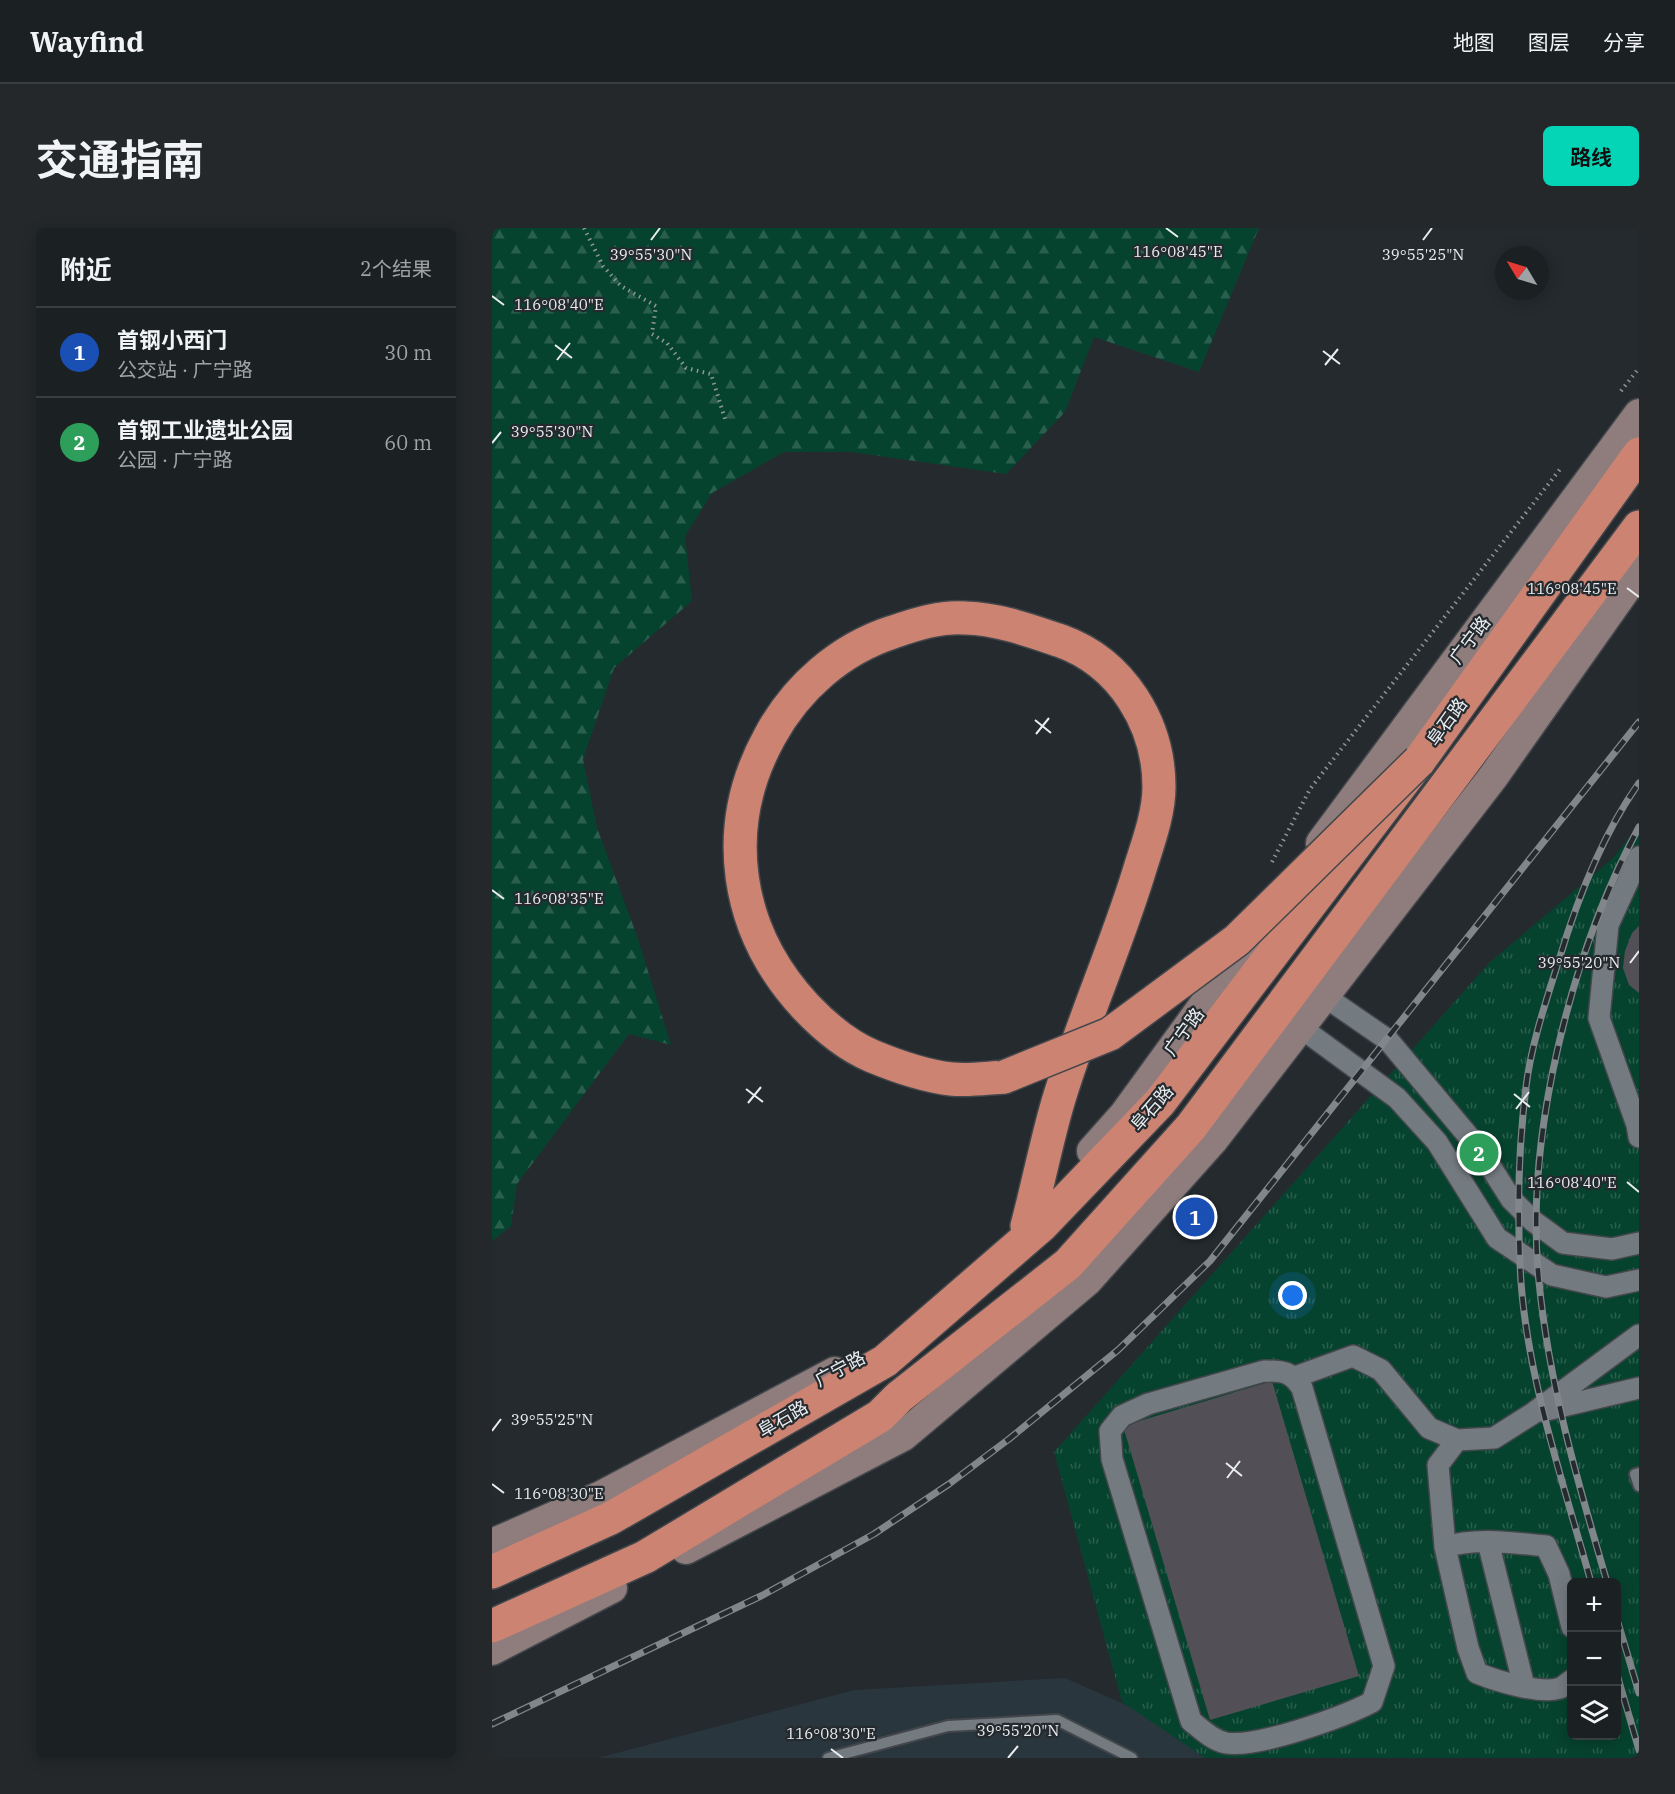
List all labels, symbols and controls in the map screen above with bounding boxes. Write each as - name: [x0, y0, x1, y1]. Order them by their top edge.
- text: Wayfind: [30, 23, 144, 60]
- text: 地图: [1453, 28, 1495, 56]
- text: 图层: [1528, 28, 1570, 56]
- text: 分享: [1603, 28, 1645, 56]
- button: 路线: [1543, 126, 1639, 186]
- text: 交通指南: [36, 132, 204, 187]
- text: 116°08'45"E: [1133, 242, 1223, 261]
- text: 39°55'30"N: [610, 245, 692, 264]
- text: 39°55'25"N: [1382, 245, 1464, 264]
- north arrow: [1495, 246, 1549, 300]
- text: 附近: [60, 252, 112, 286]
- text: 2个结果: [360, 255, 432, 282]
- text: 116°08'40"E: [514, 295, 604, 314]
- text: 首钢小西门: [117, 325, 227, 354]
- text: 1: [74, 339, 86, 366]
- text: 30 m: [384, 339, 432, 366]
- text: 公交站 · 广宁路: [117, 356, 253, 383]
- text: 首钢工业遗址公园: [117, 415, 293, 444]
- text: 39°55'30"N: [511, 422, 593, 441]
- text: 2: [74, 429, 86, 456]
- text: 60 m: [384, 429, 432, 456]
- text: 公园 · 广宁路: [117, 446, 233, 473]
- text: 116°08'45"E: [1527, 579, 1617, 598]
- street label: 广宁路: [1444, 611, 1495, 668]
- street label: 阜石路: [1421, 693, 1472, 750]
- text: 116°08'35"E: [514, 889, 604, 908]
- text: 39°55'20"N: [1538, 953, 1620, 972]
- street label: 广宁路: [1158, 1003, 1209, 1060]
- street label: 阜石路: [1125, 1080, 1178, 1136]
- pin: 2: [1460, 1130, 1498, 1176]
- text: 116°08'40"E: [1527, 1173, 1617, 1192]
- pin: 1: [1176, 1194, 1214, 1240]
- your location: [1278, 1281, 1307, 1310]
- street label: 广宁路: [811, 1346, 869, 1391]
- street label: 阜石路: [754, 1395, 812, 1442]
- text: 39°55'25"N: [511, 1410, 593, 1429]
- text: 116°08'30"E: [514, 1484, 604, 1503]
- map controls: [1567, 1578, 1621, 1740]
- button: +: [1567, 1578, 1621, 1632]
- button: −: [1567, 1632, 1621, 1686]
- button: layers: [1567, 1686, 1621, 1740]
- text: 39°55'20"N: [977, 1721, 1059, 1740]
- text: 116°08'30"E: [786, 1724, 876, 1743]

